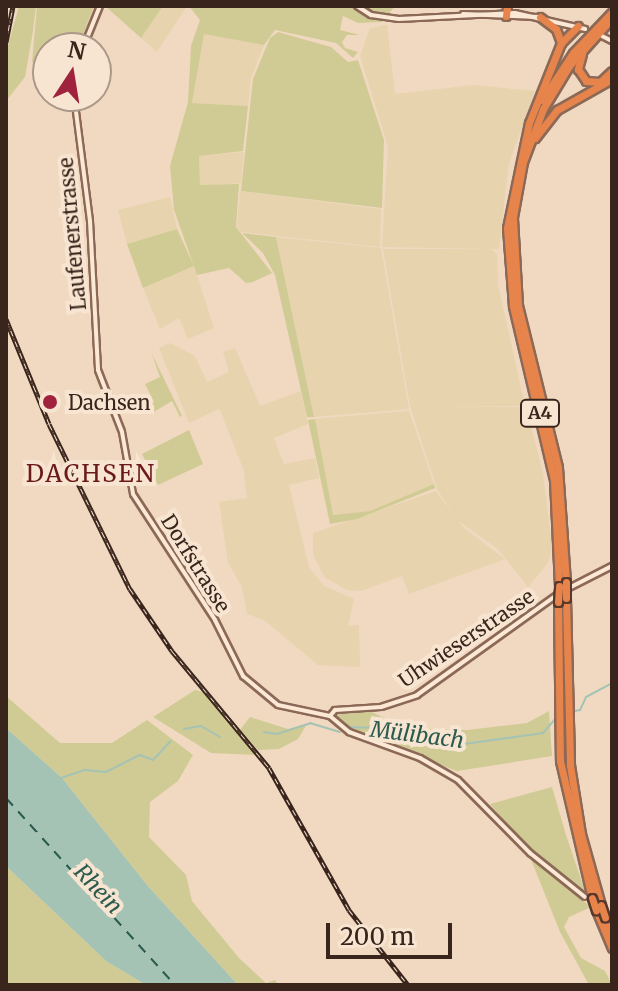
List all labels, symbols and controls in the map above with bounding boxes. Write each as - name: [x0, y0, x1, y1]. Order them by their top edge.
- north arrow: [32, 32, 112, 112]
- text: N: [65, 35, 88, 66]
- street label: Laufenerstrasse: [53, 157, 91, 311]
- place label: Dachsen: [68, 390, 150, 414]
- marker: Dachsen: [39, 391, 61, 413]
- road number: A4: [520, 399, 560, 427]
- district label: DACHSEN: [26, 460, 156, 488]
- street label: Dorfstrasse: [156, 510, 236, 616]
- street label: Uhwieserstrasse: [394, 584, 538, 692]
- water label: Mülibach: [369, 716, 465, 754]
- water label: Rhein: [68, 859, 128, 919]
- scale bar: [330, 907, 456, 957]
- text: 200 m: [340, 921, 414, 952]

